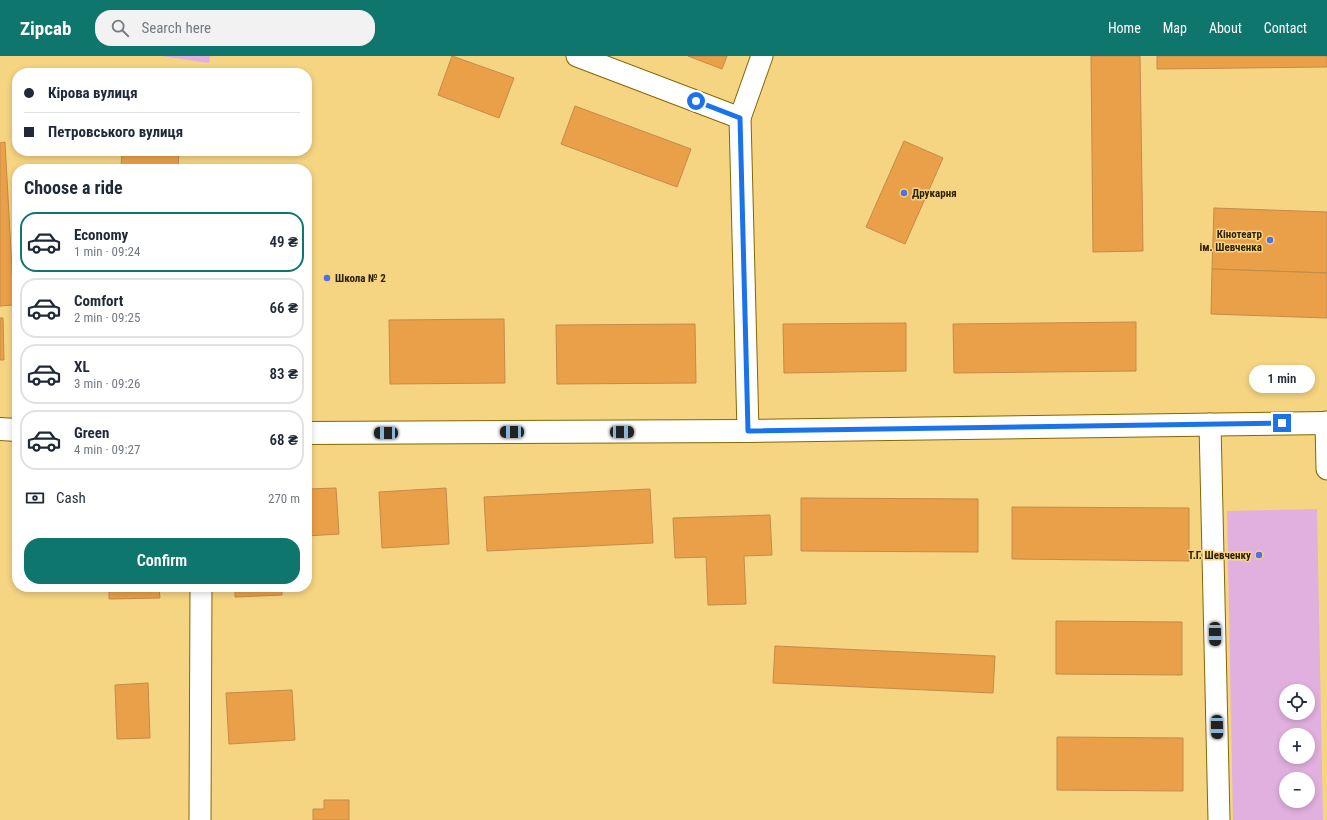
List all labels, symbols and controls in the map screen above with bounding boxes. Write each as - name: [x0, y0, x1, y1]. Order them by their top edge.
- search box: [95, 10, 375, 46]
- text: Zipcab: [20, 17, 71, 40]
- icon: search: [109, 17, 131, 39]
- text: Search here: [141, 19, 211, 37]
- text: Home: [1108, 20, 1141, 36]
- text: Map: [1163, 20, 1187, 36]
- text: About: [1209, 20, 1242, 36]
- text: Contact: [1264, 20, 1307, 36]
- text: Кірова вулиця: [48, 84, 138, 102]
- route start: [687, 92, 705, 110]
- text: Петровського вулиця: [48, 123, 183, 141]
- text: Choose a ride: [24, 177, 123, 198]
- place label: Друкарня: [912, 187, 957, 200]
- marker: Друкарня: [899, 188, 909, 198]
- icon: car: [26, 224, 62, 260]
- text: Economy: [74, 226, 128, 244]
- place label: Кінотеатр ім. Шевченка: [1199, 228, 1263, 254]
- text: 49 ₴: [269, 233, 298, 251]
- marker: Кінотеатр ім. Шевченка: [1265, 235, 1275, 245]
- text: 1 min · 09:24: [74, 244, 140, 259]
- place label: Школа № 2: [335, 272, 386, 285]
- marker: Школа № 2: [322, 273, 332, 283]
- icon: car: [26, 290, 62, 326]
- text: Comfort: [74, 292, 123, 310]
- text: 66 ₴: [269, 299, 298, 317]
- text: 2 min · 09:25: [74, 310, 140, 325]
- icon: car: [26, 356, 62, 392]
- text: XL: [74, 358, 90, 376]
- text: 83 ₴: [269, 365, 298, 383]
- callout: 1 min: [1249, 365, 1315, 393]
- text: 1 min: [1268, 371, 1296, 386]
- text: 3 min · 09:26: [74, 376, 140, 391]
- route end: [1273, 414, 1291, 432]
- icon: car: [26, 422, 62, 458]
- text: Green: [74, 424, 109, 442]
- car: [500, 426, 524, 438]
- car: [610, 426, 634, 438]
- car: [374, 427, 398, 439]
- text: 68 ₴: [269, 431, 298, 449]
- text: 4 min · 09:27: [74, 442, 140, 457]
- icon: cash: [24, 487, 46, 509]
- text: Cash: [56, 489, 86, 507]
- text: 270 m: [268, 491, 300, 506]
- button: Confirm: [24, 538, 300, 584]
- place label: Т.Г. Шевченку: [1188, 549, 1251, 562]
- marker: Т.Г. Шевченку: [1254, 550, 1264, 560]
- car: [1209, 622, 1221, 646]
- map controls: [1279, 684, 1315, 808]
- button: locate: [1279, 684, 1315, 720]
- car: [1211, 715, 1223, 739]
- button: +: [1279, 728, 1315, 764]
- button: −: [1279, 772, 1315, 808]

